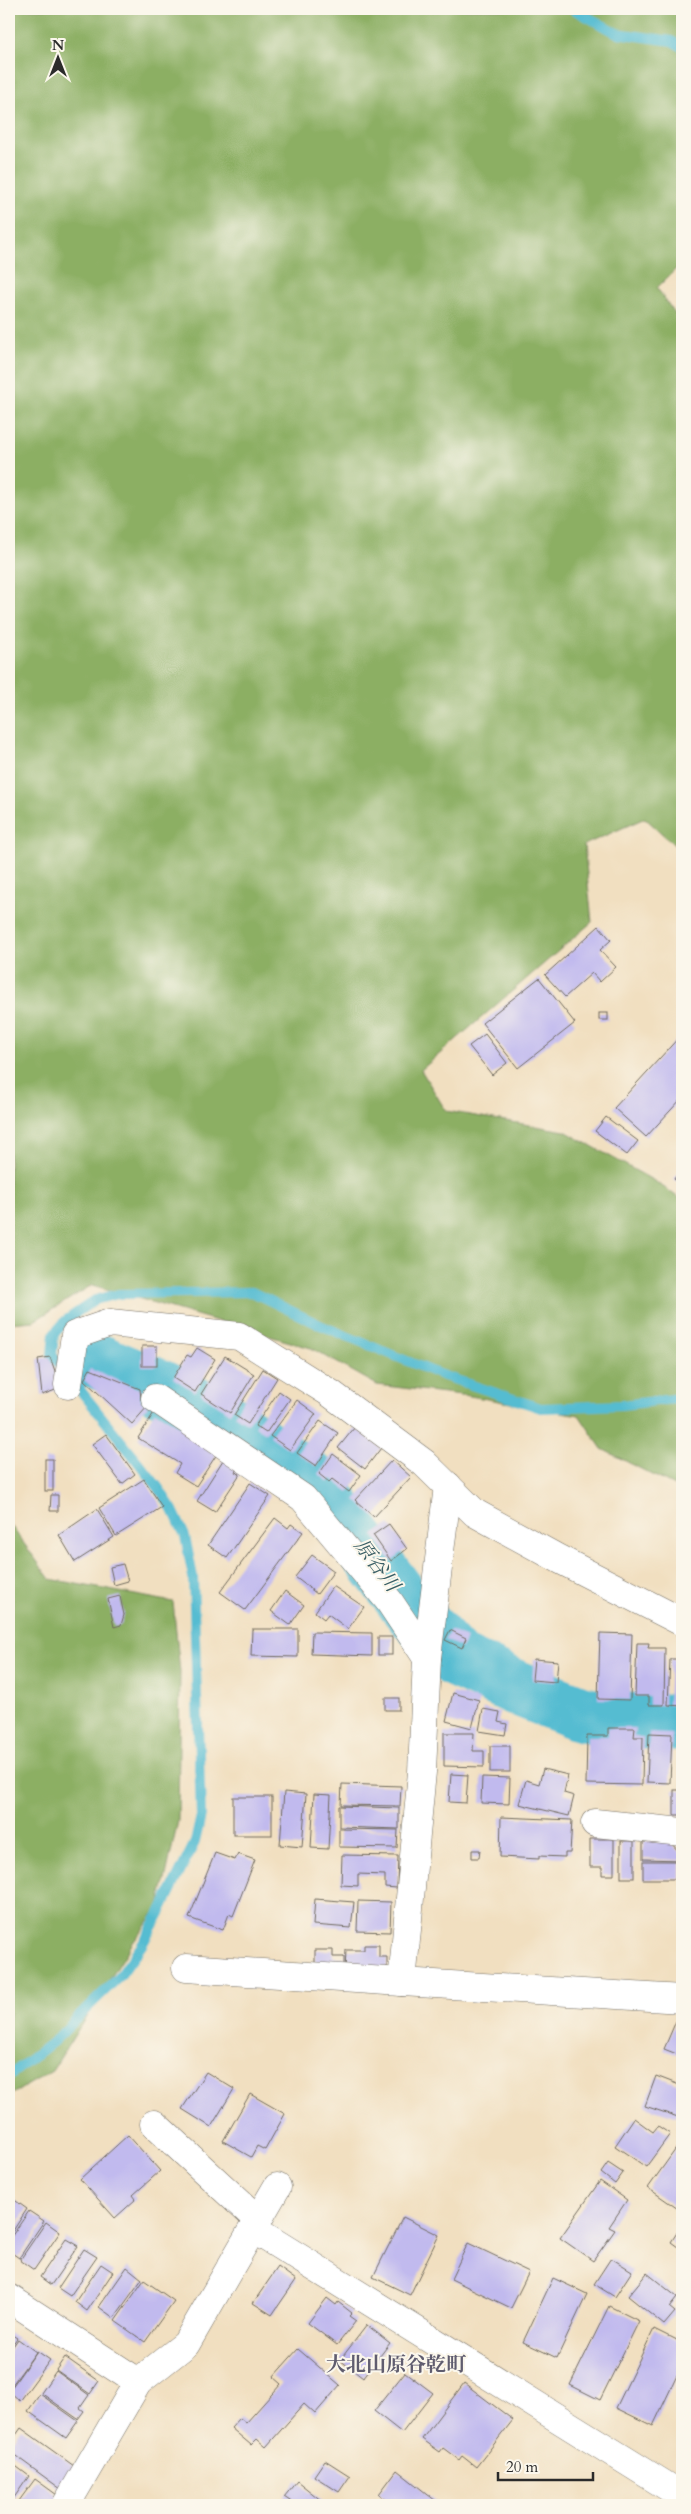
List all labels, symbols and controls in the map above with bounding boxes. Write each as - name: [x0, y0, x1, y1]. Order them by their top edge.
- north arrow: [32, 32, 82, 82]
- text: N: [52, 36, 64, 55]
- water label: 原谷川: [348, 1533, 407, 1599]
- district label: 大北山原谷乾町: [326, 2351, 467, 2378]
- scale bar: [498, 2449, 594, 2481]
- text: 20 m: [506, 2457, 538, 2477]

